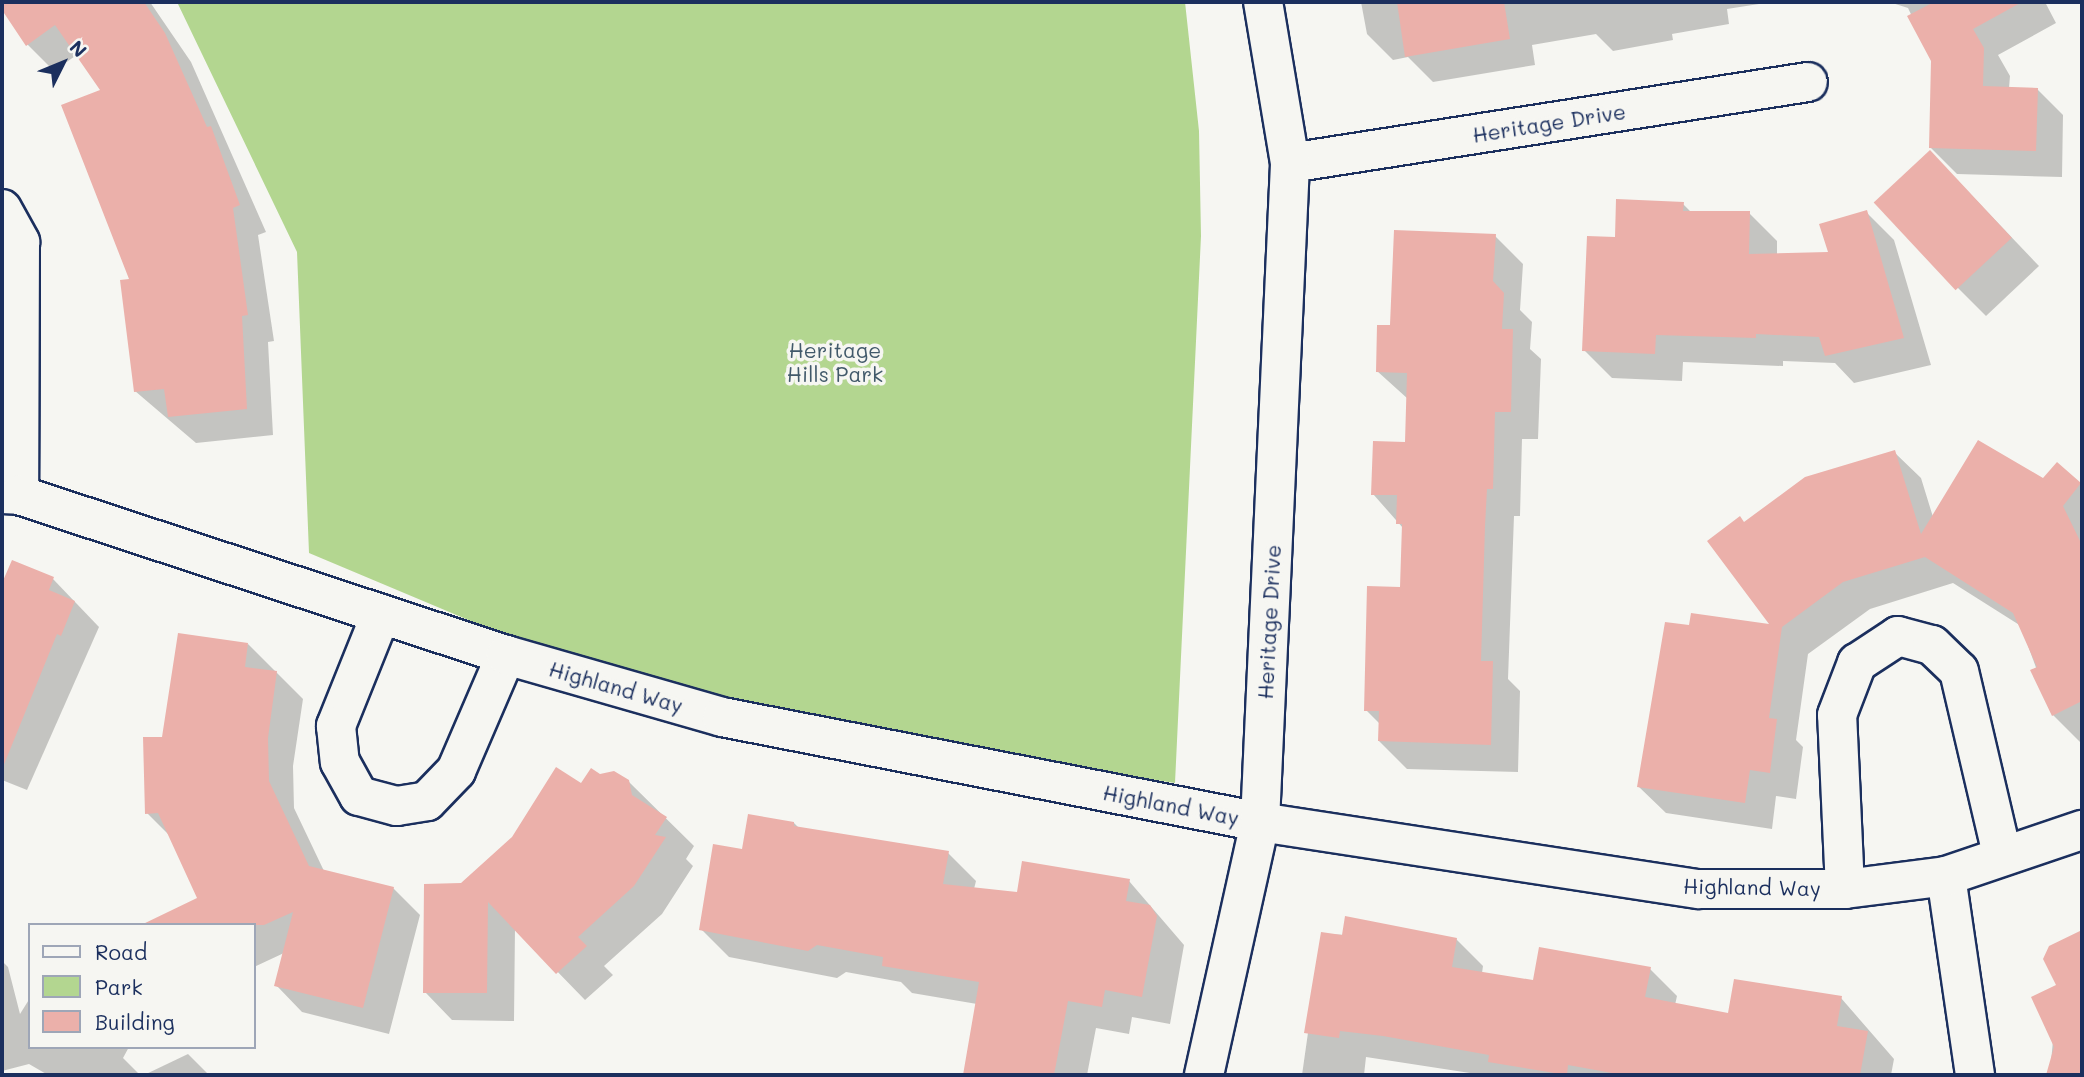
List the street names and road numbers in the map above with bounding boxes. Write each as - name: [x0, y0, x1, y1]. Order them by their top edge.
- street label: Heritage Drive: [1471, 98, 1627, 148]
- street label: Heritage Drive: [1252, 544, 1286, 700]
- street label: Highland Way: [546, 656, 686, 718]
- street label: Highland Way: [1101, 779, 1241, 831]
- street label: Highland Way: [1683, 873, 1821, 901]

